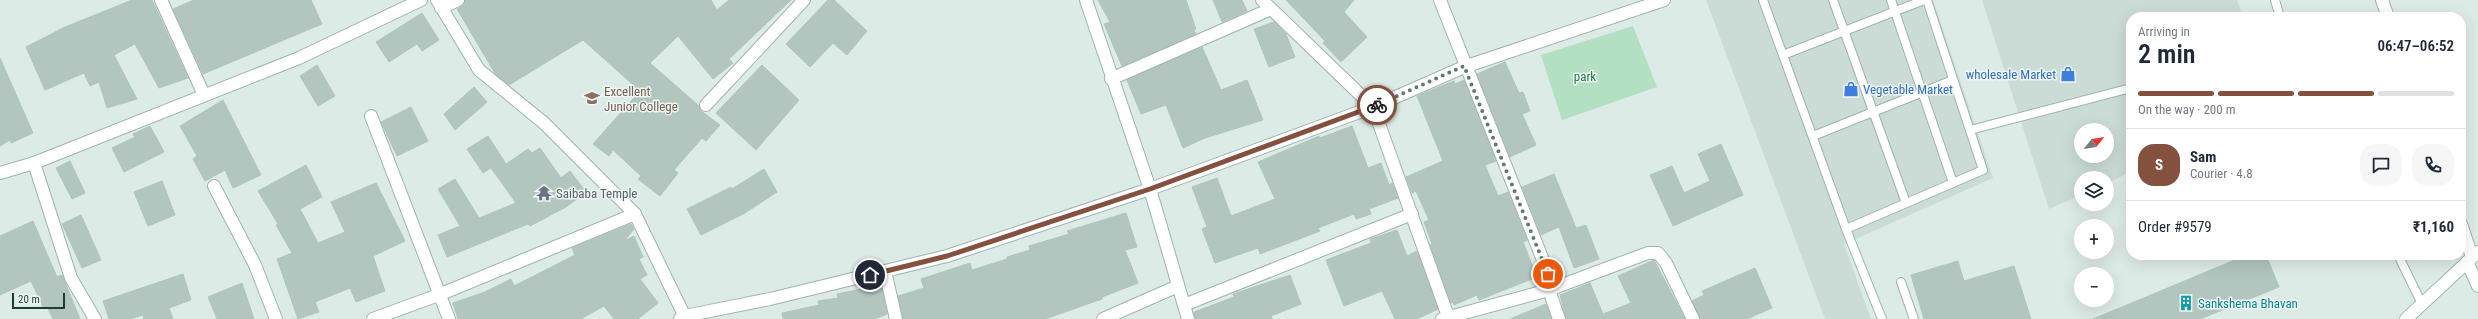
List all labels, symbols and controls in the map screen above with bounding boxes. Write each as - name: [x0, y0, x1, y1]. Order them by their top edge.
- text: Arriving in: [2138, 24, 2190, 39]
- text: 06:47–06:52: [2377, 37, 2454, 55]
- text: 2 min: [2138, 39, 2196, 69]
- shop icon: wholesale Market: [2059, 65, 2077, 83]
- place label: wholesale Market: [1966, 67, 2056, 82]
- park label: park: [1574, 69, 1596, 84]
- shop icon: Vegetable Market: [1842, 80, 1860, 98]
- place label: Vegetable Market: [1863, 82, 1953, 97]
- place label: Excellent Junior College: [604, 84, 678, 114]
- courier: [1357, 85, 1397, 125]
- school or university icon: Excellent Junior College: [583, 89, 601, 107]
- icon: bike: [1366, 94, 1388, 116]
- text: On the way · 200 m: [2138, 102, 2235, 117]
- north arrow: [2074, 123, 2114, 163]
- map controls: [2074, 123, 2114, 307]
- button: chat: [2360, 144, 2402, 186]
- button: phone: [2412, 144, 2454, 186]
- text: Sam: [2190, 148, 2216, 166]
- text: S: [2155, 156, 2163, 174]
- text: Courier · 4.8: [2190, 166, 2253, 181]
- button: layers: [2074, 171, 2114, 211]
- temple icon: Saibaba Temple: [535, 184, 553, 202]
- place label: Saibaba Temple: [556, 186, 637, 201]
- text: Order #9579: [2138, 218, 2212, 236]
- text: ₹1,160: [2413, 218, 2454, 236]
- button: +: [2074, 219, 2114, 259]
- pin: [1531, 257, 1565, 291]
- pin: [853, 258, 887, 292]
- icon: bag: [1537, 263, 1559, 285]
- icon: home: [859, 264, 881, 286]
- button: −: [2074, 267, 2114, 307]
- scale bar: [12, 291, 65, 310]
- text: 20 m: [18, 293, 40, 306]
- building icon: Sankshema Bhavan: [2177, 294, 2195, 312]
- place label: Sankshema Bhavan: [2198, 296, 2298, 311]

